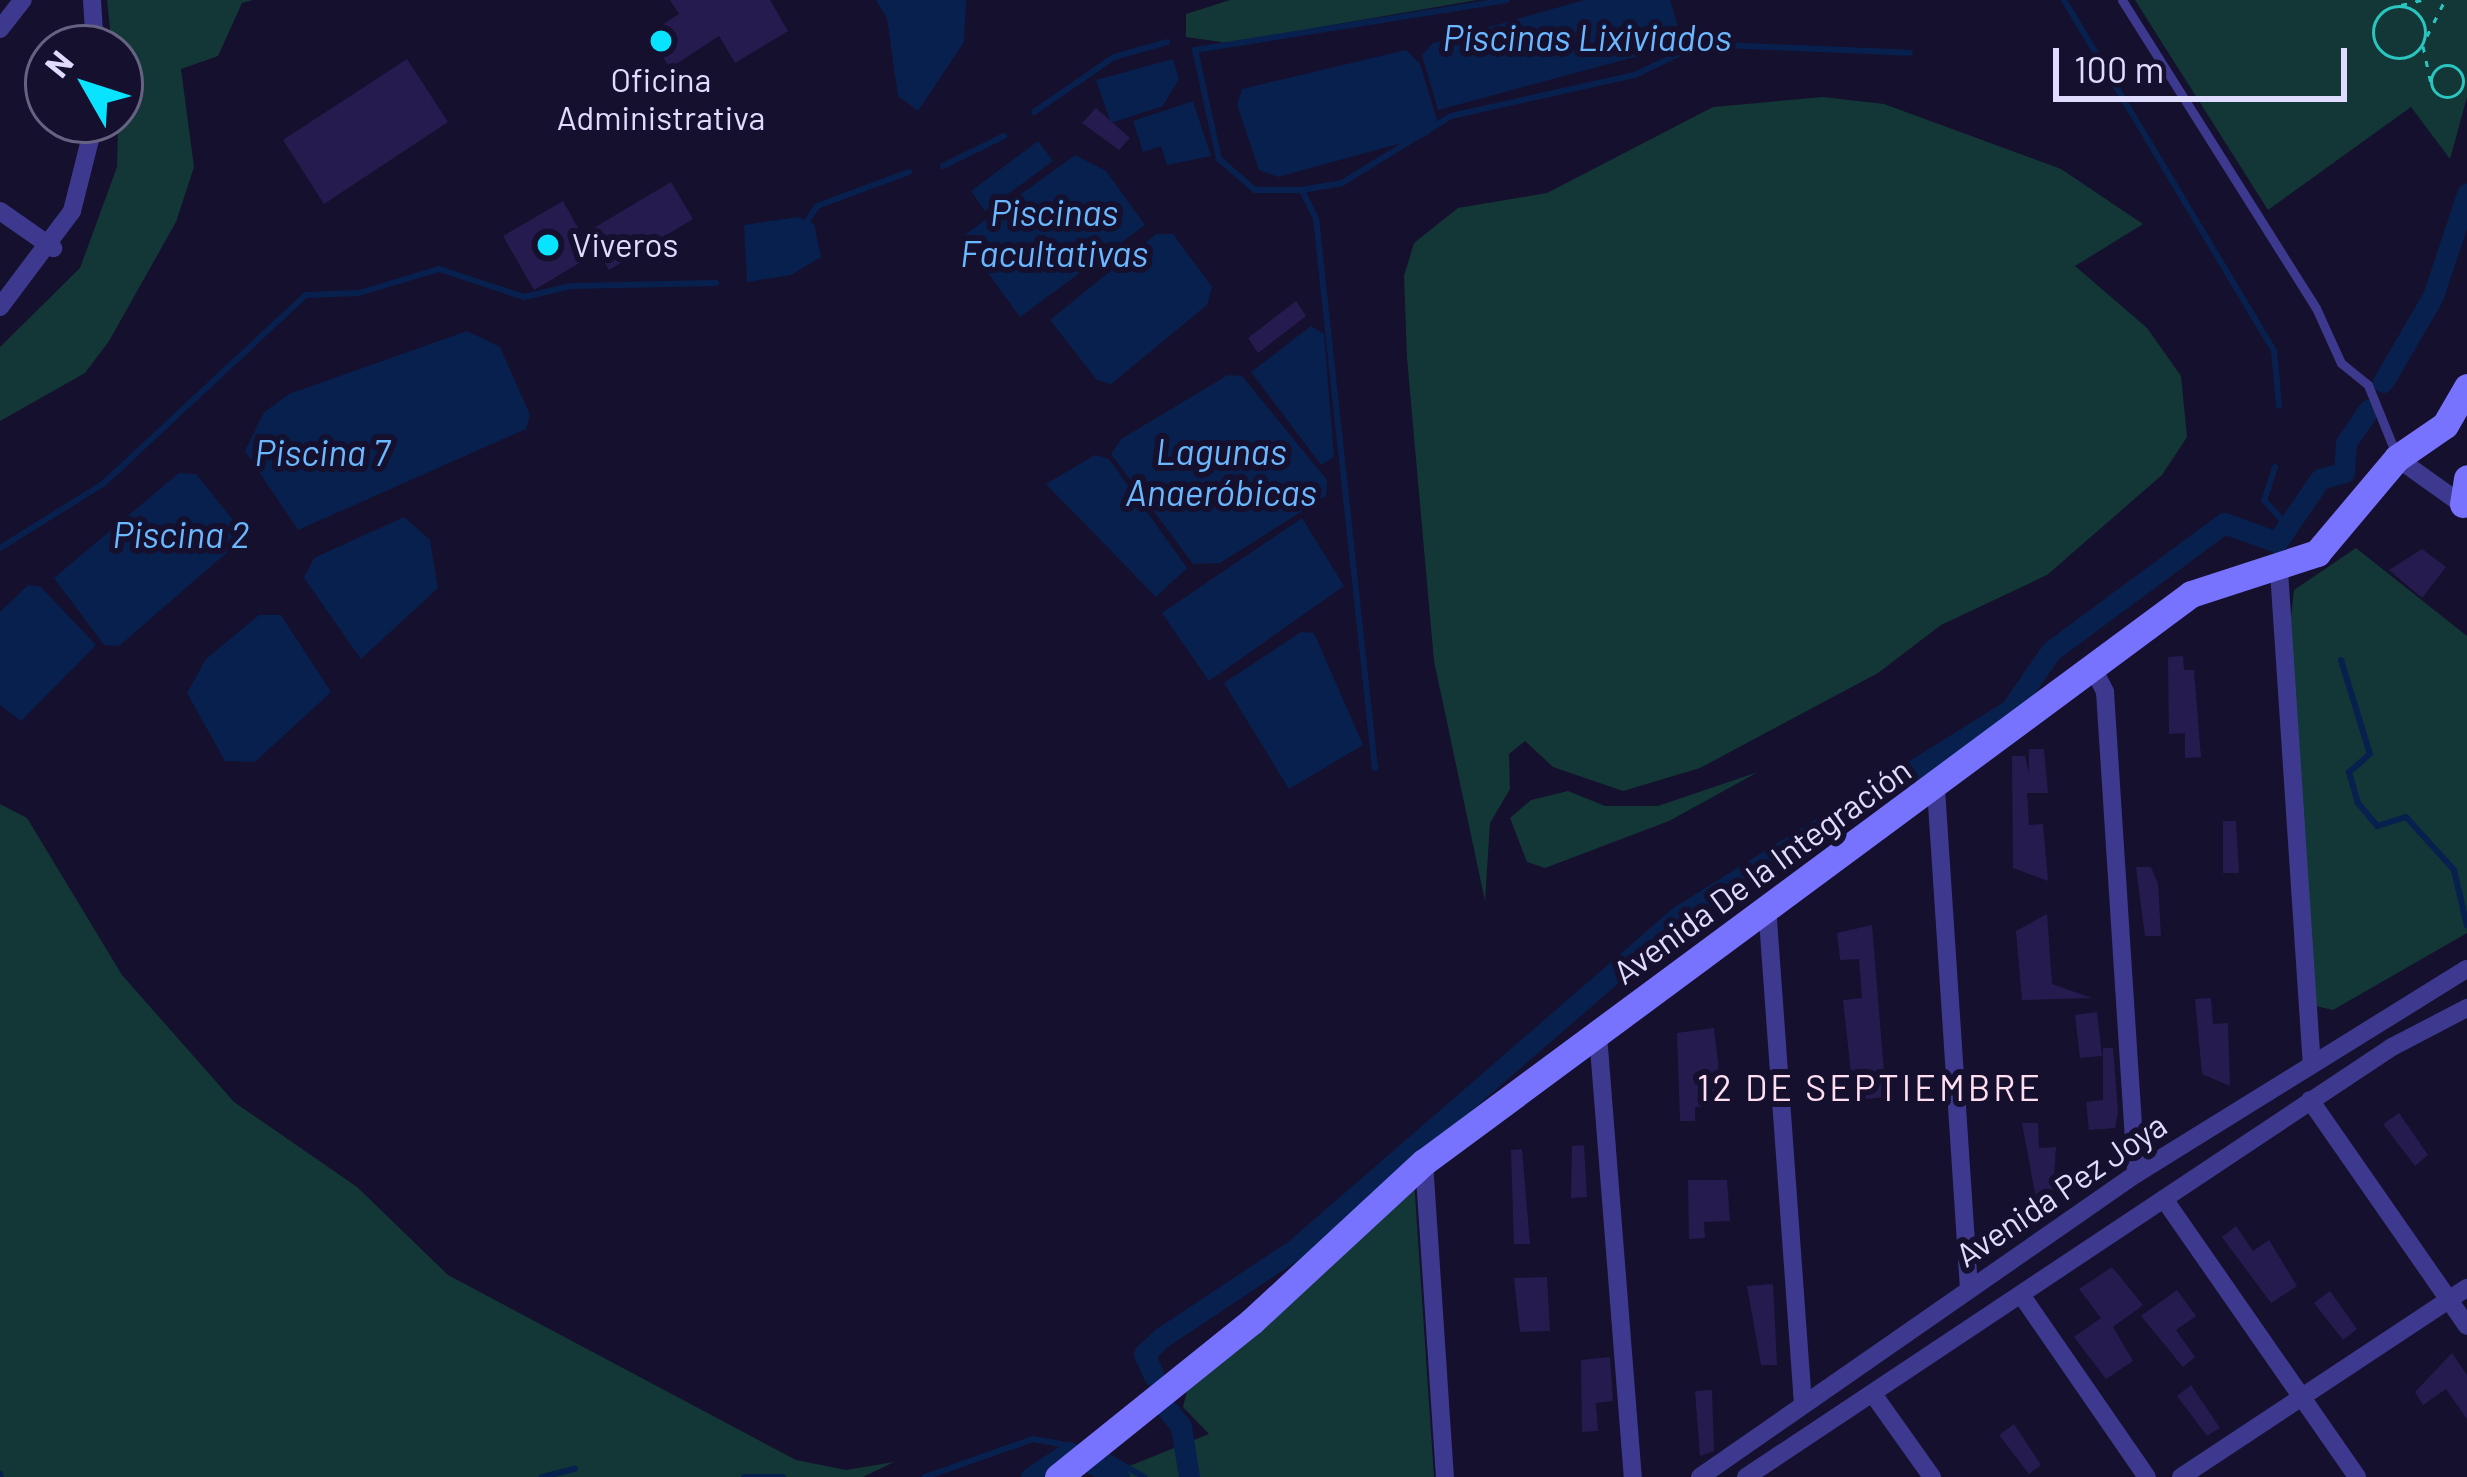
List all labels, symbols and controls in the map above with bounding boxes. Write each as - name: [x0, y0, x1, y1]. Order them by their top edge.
- water label: Piscinas Lixiviados: [1443, 15, 1731, 59]
- north arrow: [24, 24, 144, 144]
- scale bar: [2059, 24, 2353, 98]
- marker: Oficina Administrativa: [648, 28, 674, 54]
- text: N: [36, 42, 81, 84]
- text: 100 m: [2074, 47, 2164, 90]
- place label: Oficina Administrativa: [557, 60, 765, 138]
- water label: Piscinas Facultativas: [960, 189, 1148, 274]
- place label: Viveros: [572, 225, 678, 265]
- marker: Viveros: [535, 232, 561, 258]
- water label: Lagunas Anaeróbicas: [1126, 428, 1316, 513]
- water label: Piscina 7: [255, 430, 389, 474]
- water label: Piscina 2: [112, 512, 250, 556]
- street label: Avenida De la Integración: [1606, 750, 1918, 992]
- district label: 12 DE SEPTIEMBRE: [1697, 1065, 2043, 1109]
- street label: Avenida Pez Joya: [1948, 1105, 2174, 1275]

